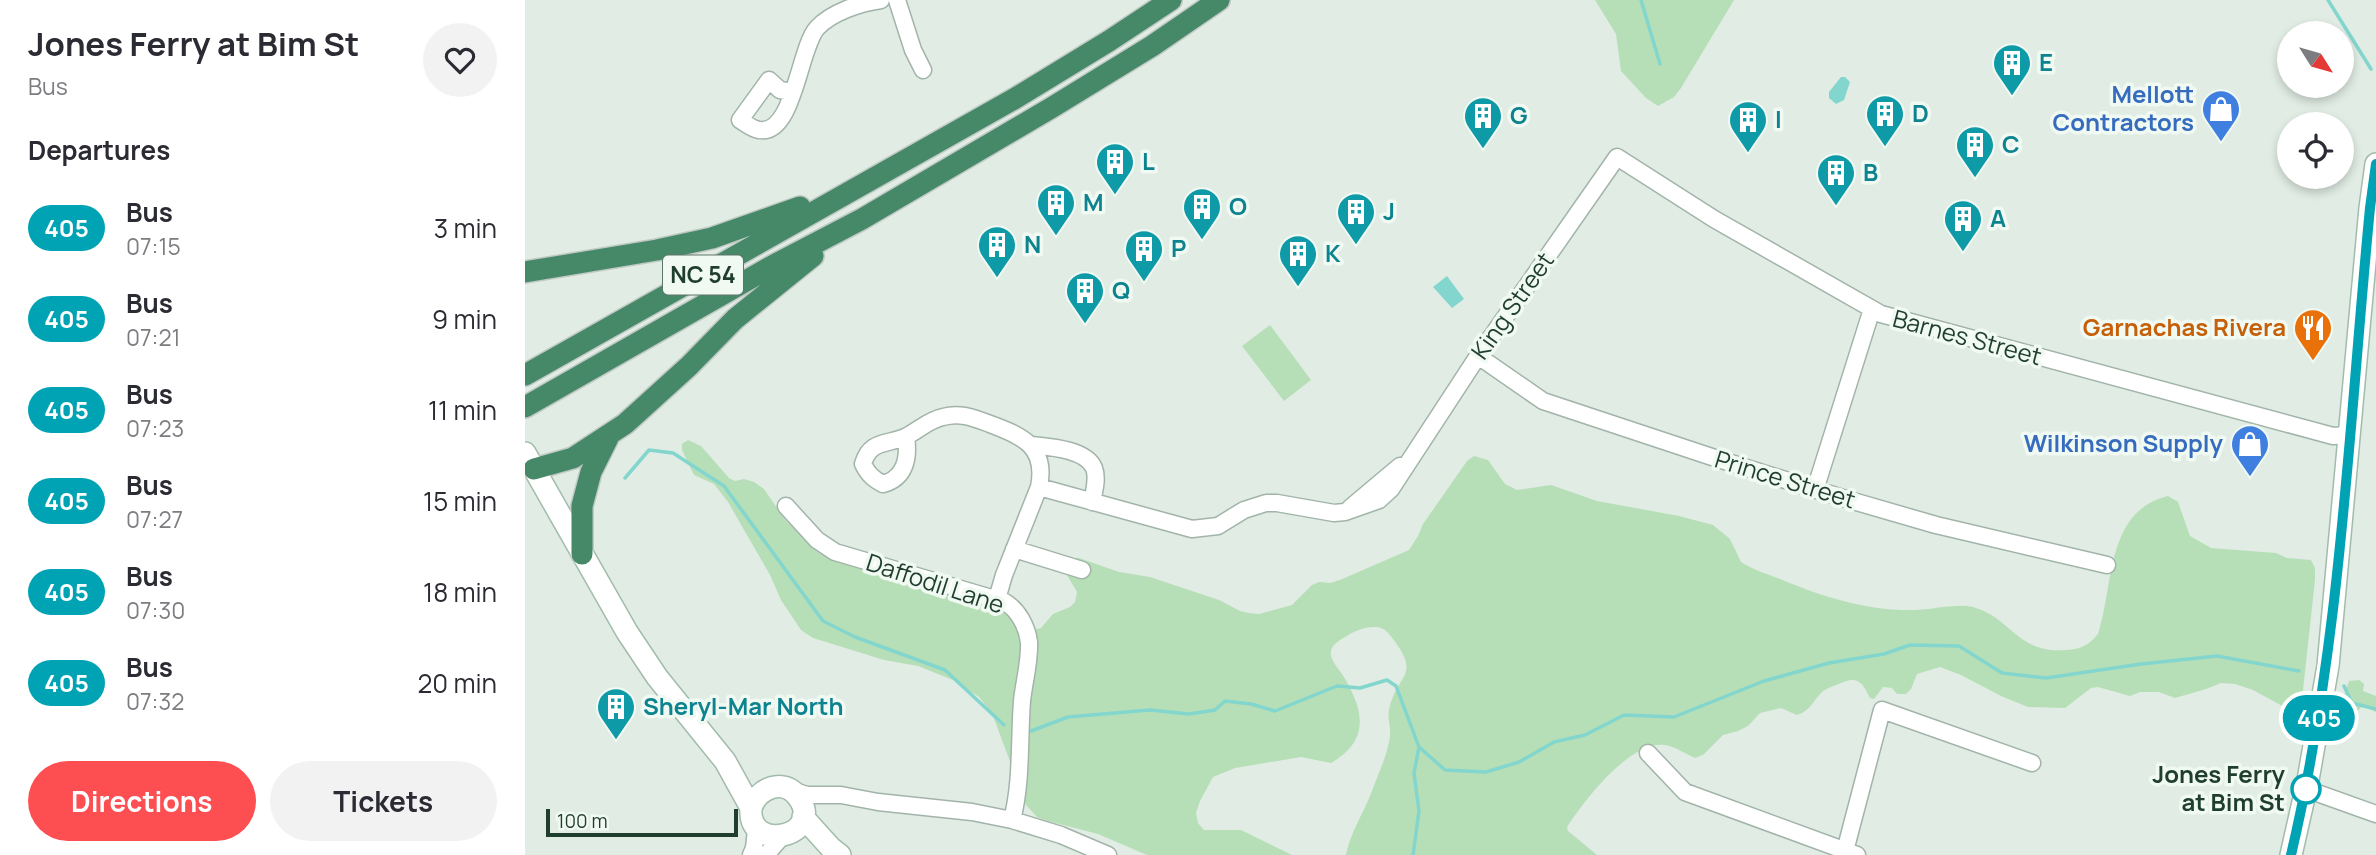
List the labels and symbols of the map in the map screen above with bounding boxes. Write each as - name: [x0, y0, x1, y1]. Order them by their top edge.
- north arrow: [2277, 21, 2354, 98]
- building icon: E: [1991, 42, 2033, 97]
- place label: E: [2039, 45, 2053, 78]
- place label: Mellott Contractors: [2052, 77, 2194, 138]
- shop icon: Mellott Contractors: [2200, 88, 2242, 143]
- building icon: D: [1864, 93, 1906, 148]
- building icon: G: [1462, 95, 1504, 150]
- place label: D: [1912, 96, 1929, 129]
- place label: G: [1510, 98, 1528, 131]
- building icon: I: [1727, 99, 1769, 154]
- place label: I: [1775, 102, 1782, 135]
- building icon: C: [1954, 124, 1996, 179]
- place label: C: [2002, 127, 2020, 160]
- building icon: L: [1094, 141, 1136, 196]
- place label: L: [1142, 144, 1155, 177]
- building icon: B: [1815, 152, 1857, 207]
- place label: B: [1863, 155, 1878, 188]
- building icon: M: [1035, 182, 1077, 237]
- place label: M: [1083, 185, 1104, 218]
- building icon: O: [1181, 186, 1223, 241]
- place label: O: [1229, 189, 1247, 222]
- building icon: J: [1335, 191, 1377, 246]
- place label: J: [1383, 194, 1395, 227]
- building icon: A: [1942, 198, 1984, 253]
- place label: A: [1990, 201, 2006, 234]
- building icon: N: [976, 224, 1018, 279]
- place label: N: [1024, 227, 1041, 260]
- building icon: P: [1123, 228, 1165, 283]
- place label: P: [1171, 231, 1186, 264]
- building icon: K: [1277, 233, 1319, 288]
- place label: K: [1325, 236, 1341, 269]
- street label: King Street: [1463, 245, 1561, 365]
- road number: NC 54: [663, 256, 743, 294]
- building icon: Q: [1064, 270, 1106, 325]
- place label: Q: [1112, 273, 1130, 306]
- street label: Barnes Street: [1889, 301, 2045, 372]
- restaurant icon: Garnachas Rivera: [2292, 307, 2334, 362]
- place label: Garnachas Rivera: [2083, 310, 2286, 343]
- shop icon: Wilkinson Supply: [2229, 423, 2271, 478]
- place label: Wilkinson Supply: [2024, 426, 2224, 459]
- street label: Prince Street: [1711, 442, 1860, 516]
- street label: Daffodil Lane: [862, 545, 1009, 620]
- building icon: Sheryl-Mar North: [595, 686, 637, 741]
- place label: Sheryl-Mar North: [643, 689, 843, 722]
- line badge: 405: [2279, 695, 2359, 741]
- place label: Jones Ferry at Bim St: [2152, 757, 2286, 818]
- marker: Jones Ferry at Bim St: [2291, 774, 2321, 804]
- scale bar: [546, 806, 739, 838]

